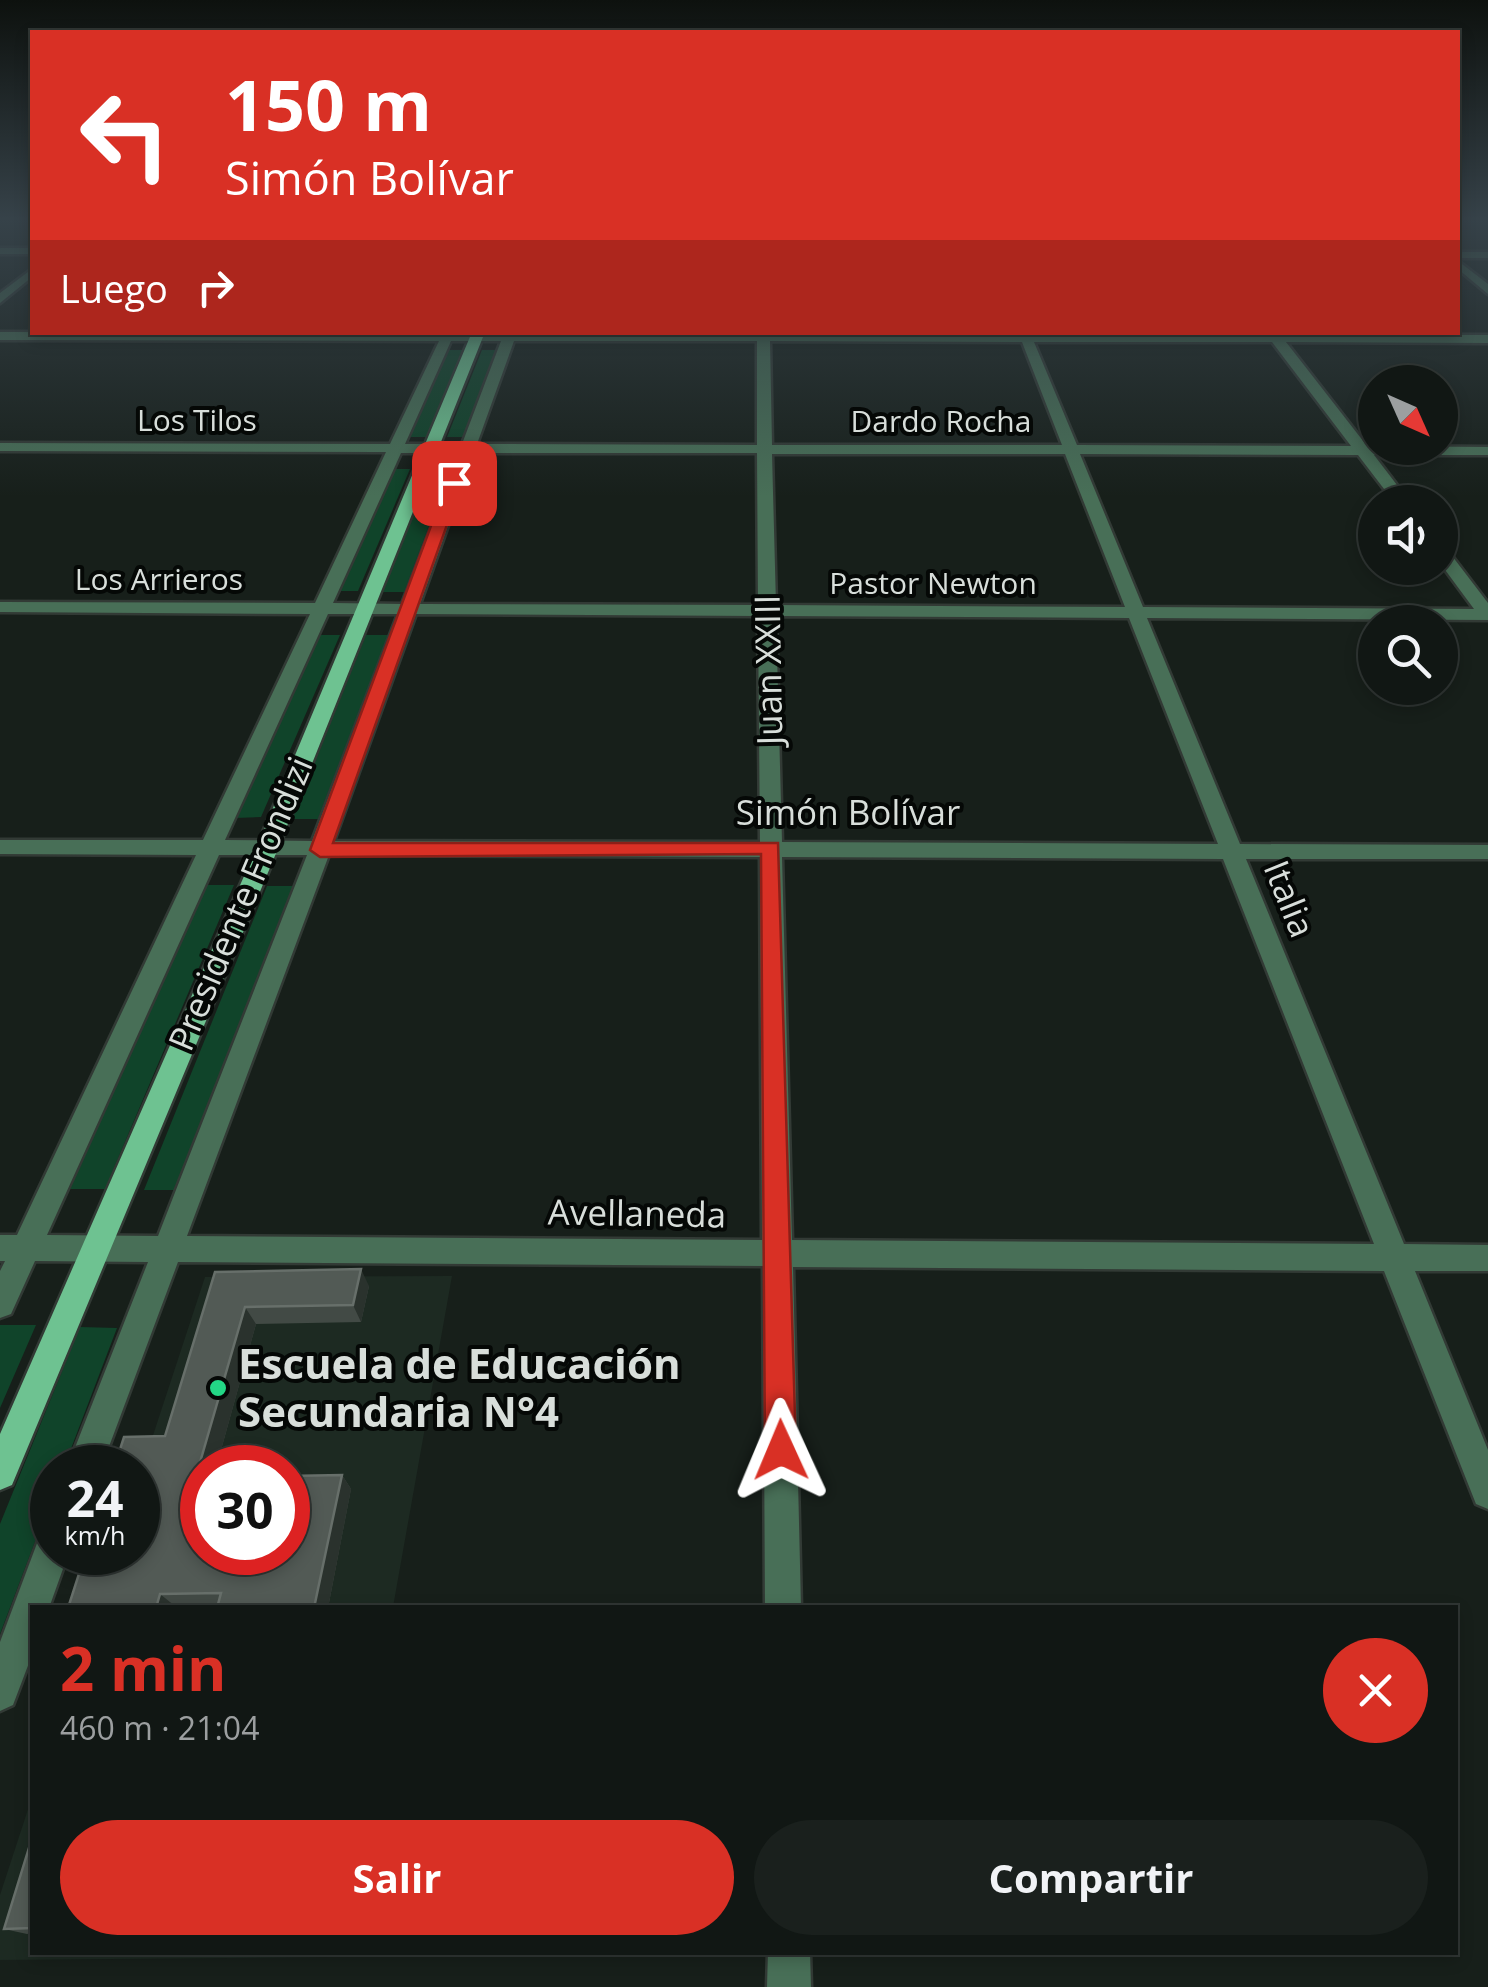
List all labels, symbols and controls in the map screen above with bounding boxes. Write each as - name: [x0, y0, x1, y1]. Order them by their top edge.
- text: 150 m: [225, 56, 432, 152]
- icon: left: [60, 70, 190, 200]
- text: Simón Bolívar: [225, 147, 514, 208]
- icon: right: [188, 260, 243, 315]
- text: Luego: [60, 262, 168, 314]
- north arrow: [1358, 365, 1458, 465]
- map controls: [1358, 365, 1458, 705]
- street label: Los Tilos: [137, 399, 257, 440]
- street label: Dardo Rocha: [851, 400, 1031, 441]
- pin: [412, 441, 497, 526]
- icon: arrive: [427, 456, 482, 511]
- button: sound: [1358, 485, 1458, 585]
- street label: Los Arrieros: [75, 558, 243, 599]
- street label: Pastor Newton: [829, 562, 1037, 603]
- street label: Juan XXIII: [743, 594, 792, 749]
- button: search: [1358, 605, 1458, 705]
- street label: Presidente Frondizi: [157, 749, 323, 1057]
- street label: Simón Bolívar: [736, 788, 960, 835]
- street label: Italia: [1254, 853, 1327, 944]
- street label: Avellaneda: [547, 1187, 727, 1238]
- place label: Escuela de Educación Secundaria N°4: [238, 1334, 681, 1439]
- marker: Escuela de Educación Secundaria N°4: [207, 1377, 229, 1399]
- position arrow: [729, 1398, 833, 1502]
- speed limit sign: 30: [180, 1445, 310, 1575]
- text: 24: [66, 1464, 124, 1532]
- text: km/h: [65, 1518, 125, 1552]
- text: 2 min: [60, 1627, 227, 1709]
- button: close: [1323, 1638, 1428, 1743]
- text: 460 m · 21:04: [60, 1706, 259, 1749]
- button: Salir: [60, 1820, 734, 1935]
- button: Compartir: [754, 1820, 1428, 1935]

